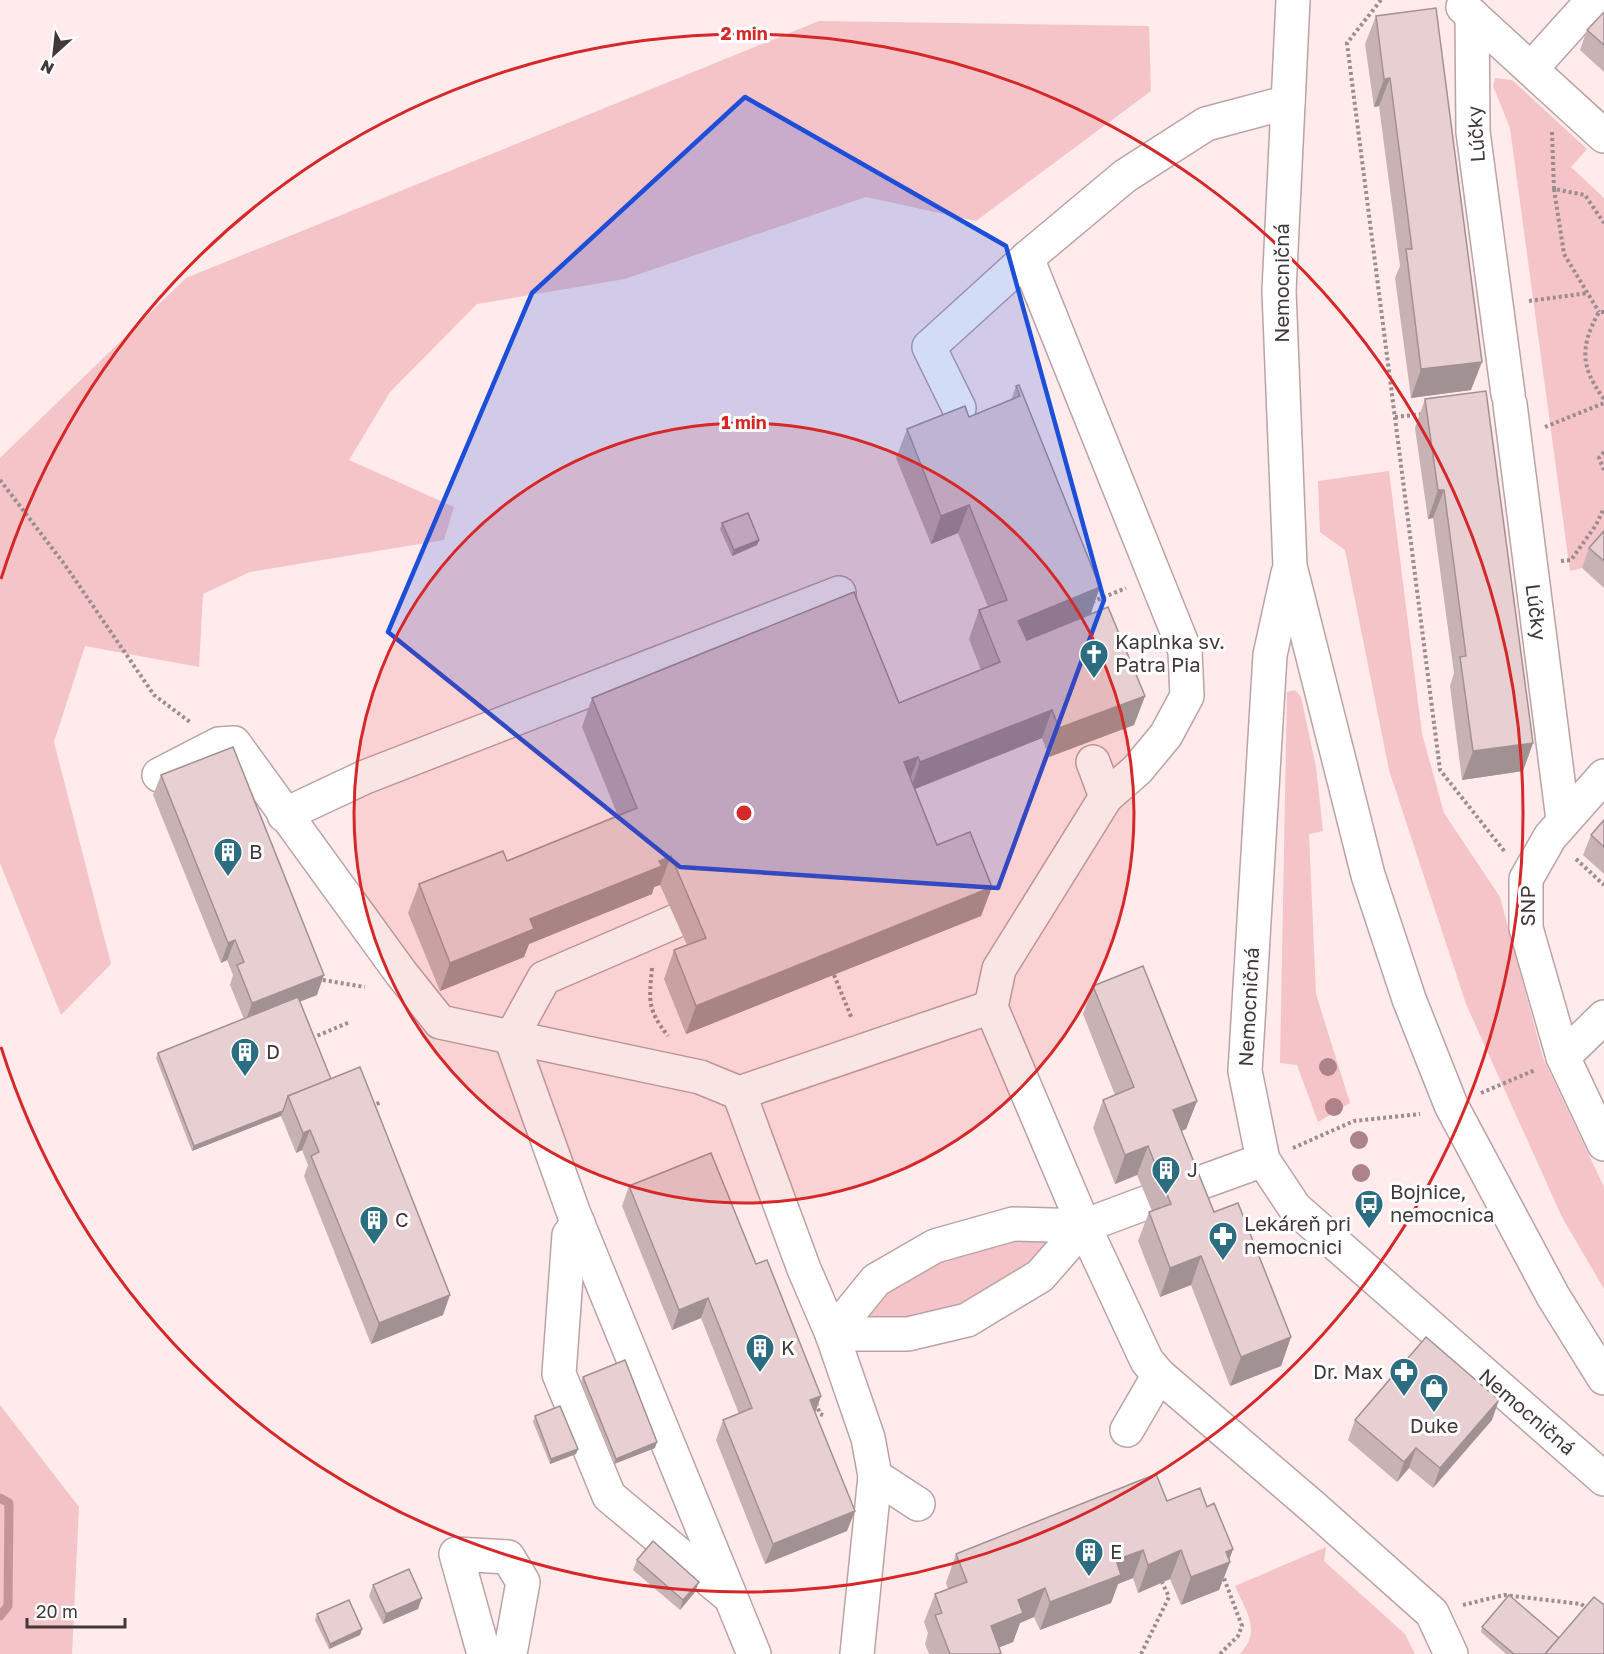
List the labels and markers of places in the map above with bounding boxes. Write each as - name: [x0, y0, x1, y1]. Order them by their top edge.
- place label: Kaplnka sv. Patra Pia: [1115, 629, 1225, 676]
- church icon: Kaplnka sv. Patra Pia: [1078, 638, 1110, 680]
- centre of rings: [734, 803, 754, 823]
- building icon: B: [212, 836, 244, 878]
- place label: B: [249, 839, 262, 863]
- building icon: D: [229, 1036, 261, 1078]
- place label: D: [266, 1039, 280, 1063]
- building icon: J: [1150, 1154, 1182, 1196]
- place label: J: [1187, 1157, 1198, 1181]
- place label: Bojnice, nemocnica: [1390, 1179, 1494, 1226]
- bus stop icon: Bojnice, nemocnica: [1353, 1188, 1385, 1230]
- building icon: C: [358, 1204, 390, 1246]
- place label: C: [395, 1207, 409, 1231]
- place label: Lekáreň pri nemocnici: [1244, 1211, 1351, 1258]
- pharmacy icon: Lekáreň pri nemocnici: [1207, 1220, 1239, 1262]
- building icon: K: [744, 1332, 776, 1374]
- place label: K: [781, 1335, 795, 1359]
- pharmacy icon: Dr. Max: [1388, 1356, 1420, 1398]
- place label: Dr. Max: [1313, 1359, 1383, 1383]
- shop icon: Duke: [1418, 1372, 1450, 1414]
- place label: Duke: [1410, 1413, 1458, 1437]
- building icon: E: [1073, 1536, 1105, 1578]
- place label: E: [1110, 1539, 1122, 1563]

